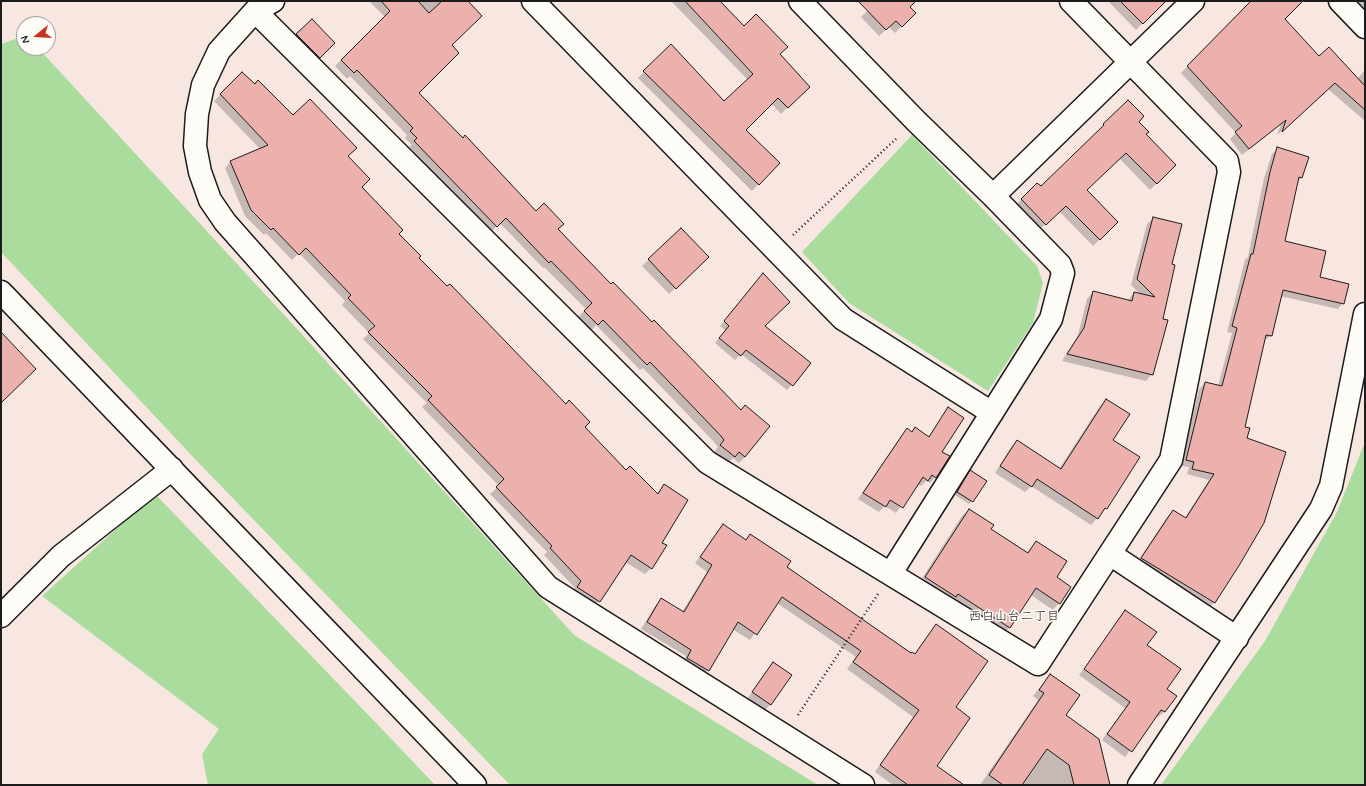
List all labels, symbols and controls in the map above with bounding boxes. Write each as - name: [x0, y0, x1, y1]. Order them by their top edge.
- north arrow: [16, 16, 56, 56]
- text: N: [18, 34, 33, 45]
- district label: 西白山台二丁目: [969, 609, 1059, 625]

